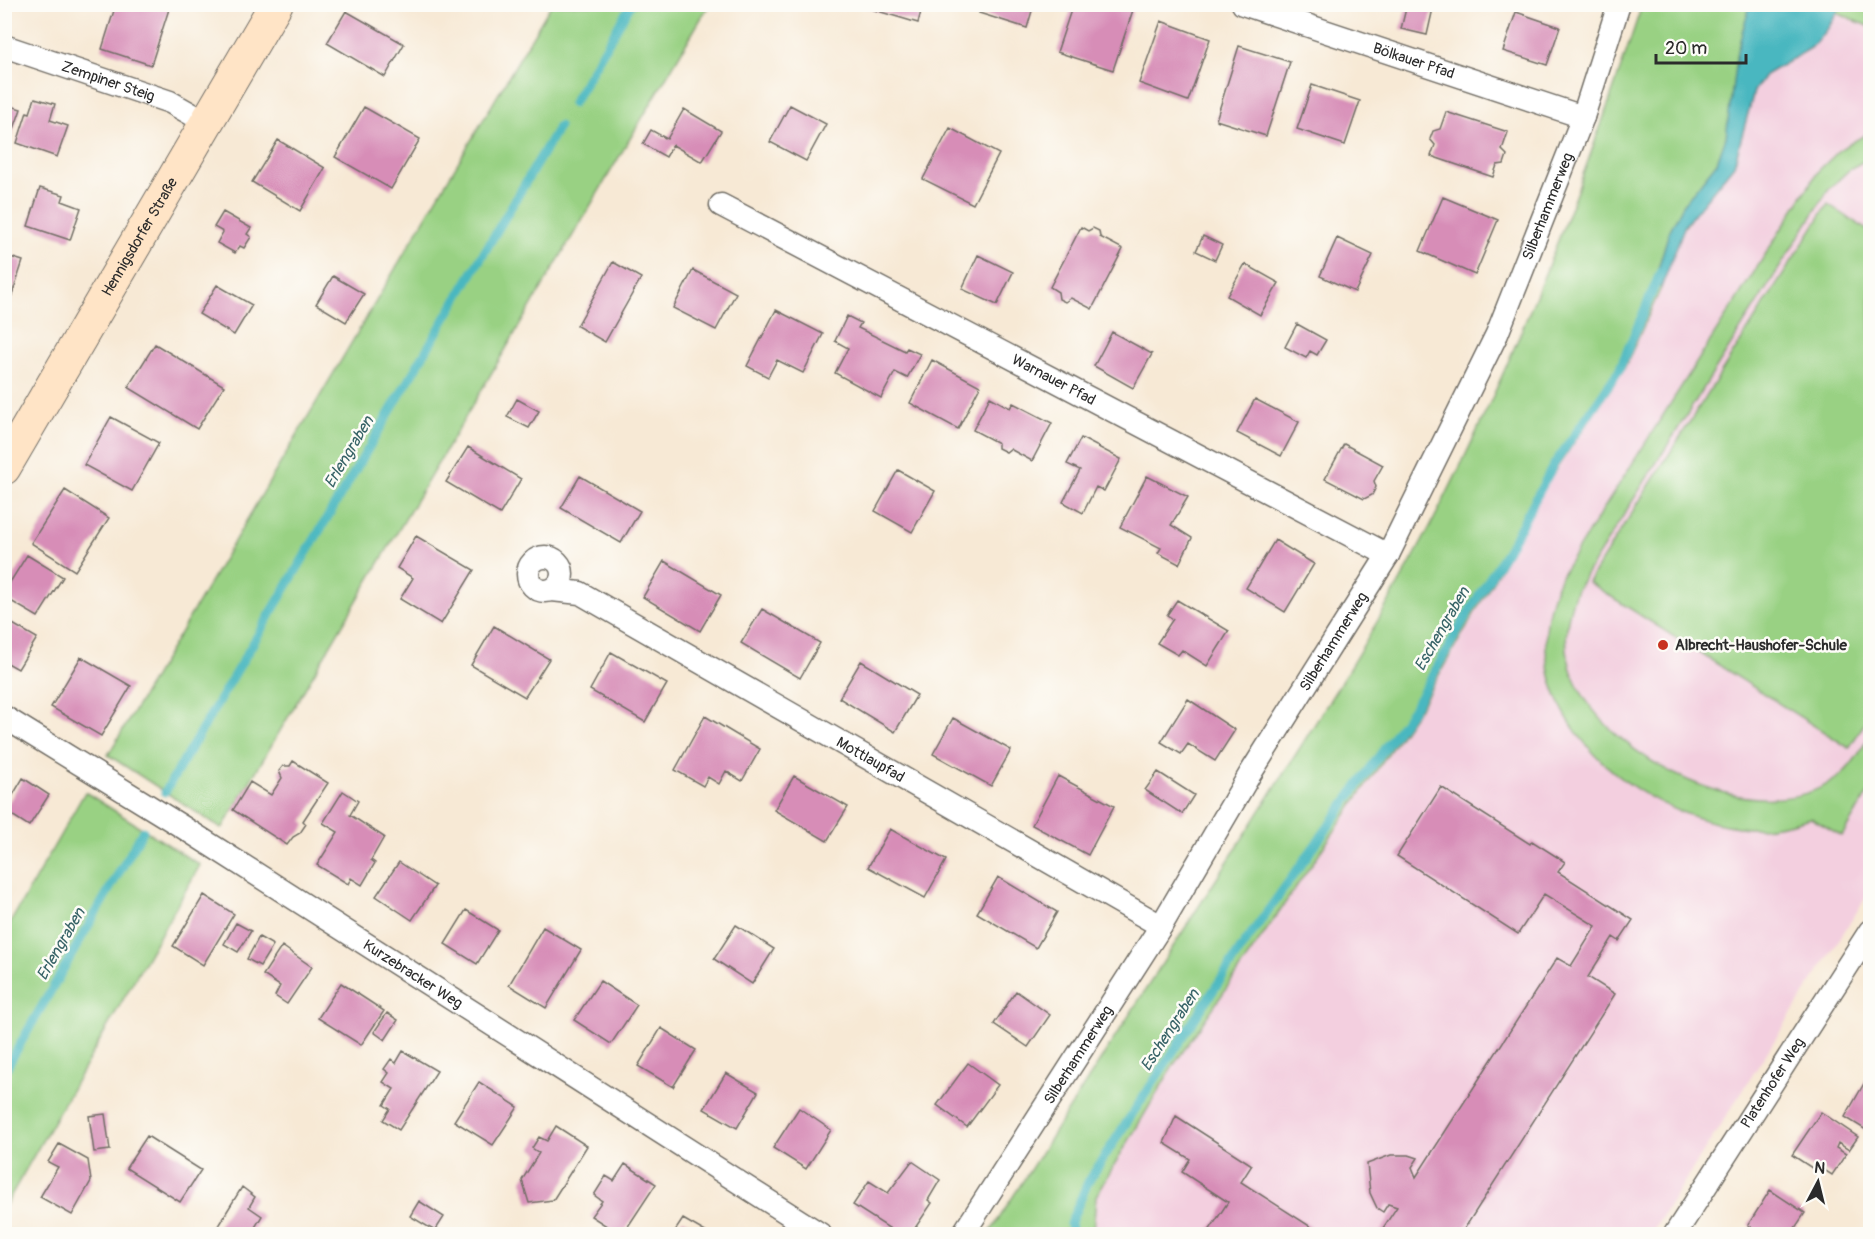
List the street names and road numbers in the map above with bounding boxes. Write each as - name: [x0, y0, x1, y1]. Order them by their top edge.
- street label: Bölkauer Pfad: [1371, 38, 1457, 83]
- street label: Zempiner Steig: [59, 57, 157, 106]
- street label: Silberhammerweg: [1518, 150, 1577, 263]
- street label: Hennigsdorfer Straße: [97, 174, 182, 300]
- street label: Warnauer Pfad: [1009, 350, 1099, 410]
- street label: Silberhammerweg: [1295, 588, 1372, 695]
- street label: Mottlaupfad: [833, 732, 908, 787]
- street label: Kurzebracker Weg: [359, 935, 466, 1013]
- street label: Silberhammerweg: [1039, 1002, 1117, 1108]
- street label: Platenhofer Weg: [1736, 1034, 1809, 1132]

